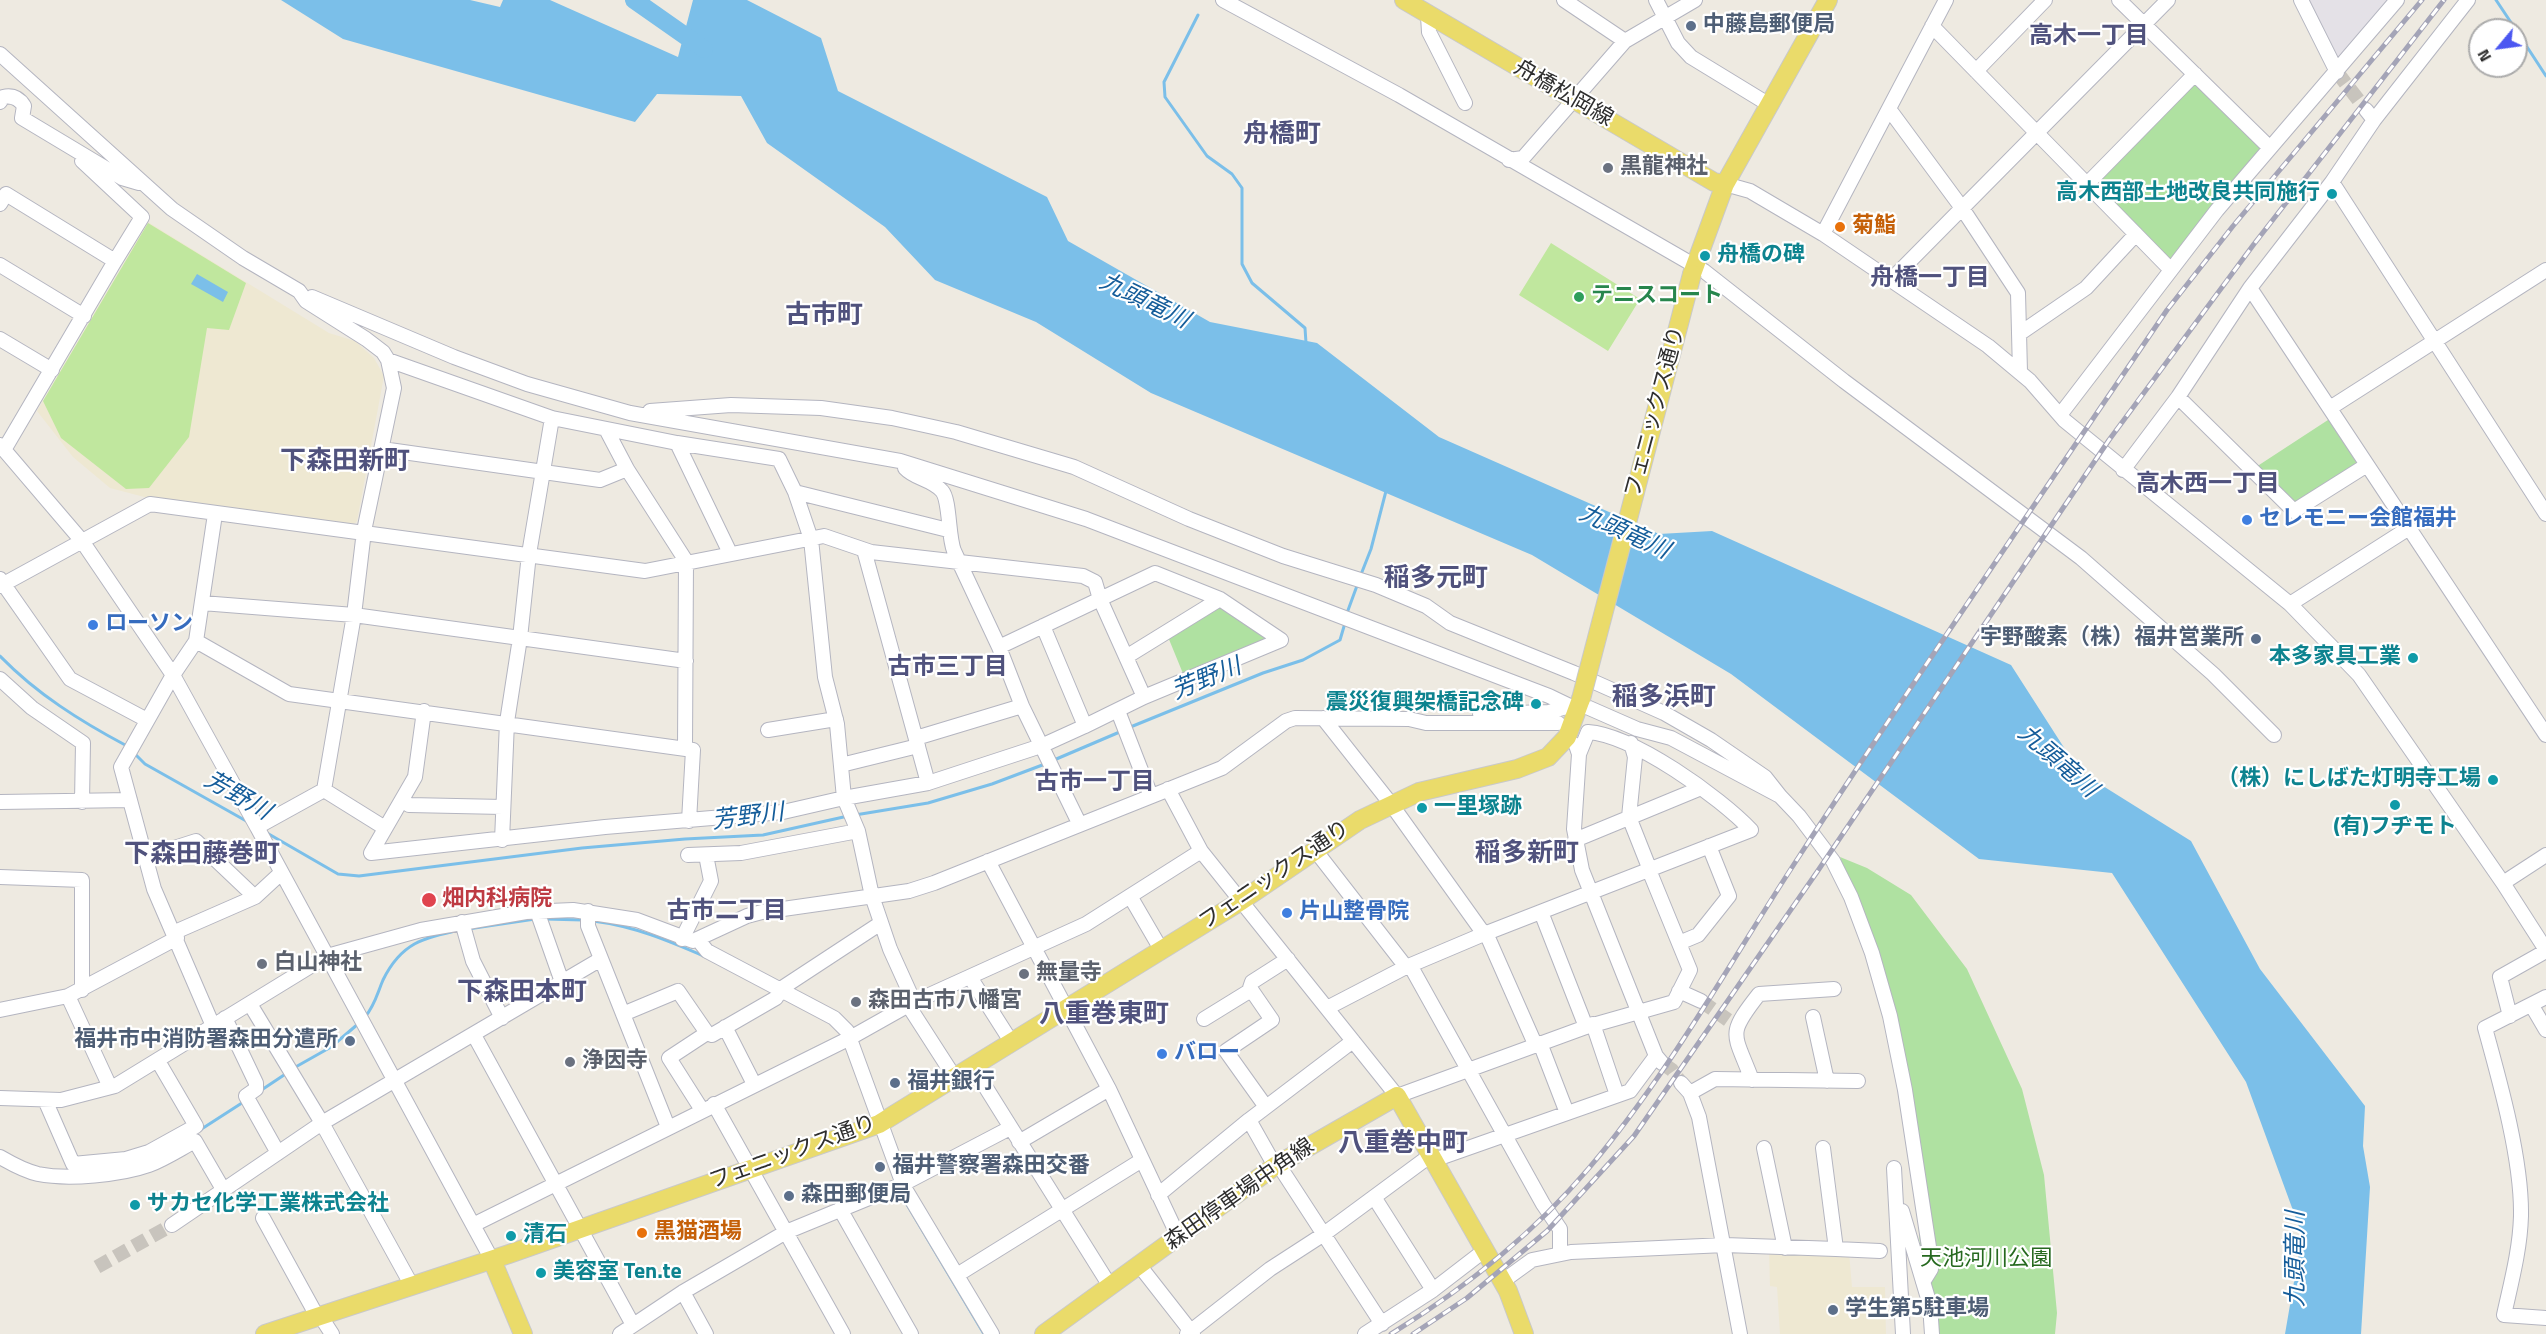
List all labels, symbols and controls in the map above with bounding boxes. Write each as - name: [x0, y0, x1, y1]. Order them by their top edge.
- place label: 中藤島郵便局: [1703, 13, 1835, 39]
- north arrow: [2468, 18, 2528, 78]
- marker: 中藤島郵便局: [1684, 19, 1698, 33]
- district label: 高木一丁目: [2029, 23, 2149, 51]
- text: N: [2471, 45, 2497, 66]
- street label: 舟橋松岡線: [1509, 55, 1617, 133]
- district label: 舟橋町: [1243, 120, 1321, 152]
- place label: 黒龍神社: [1620, 155, 1708, 181]
- marker: 黒龍神社: [1601, 161, 1615, 175]
- place label: 高木西部土地改良共同施行: [2056, 181, 2320, 207]
- marker: 高木西部土地改良共同施行: [2325, 187, 2339, 201]
- place label: 菊鮨: [1852, 214, 1896, 240]
- marker: 菊鮨: [1833, 220, 1847, 234]
- place label: 舟橋の碑: [1717, 243, 1805, 269]
- marker: 舟橋の碑: [1698, 249, 1712, 263]
- district label: 舟橋一丁目: [1870, 265, 1990, 293]
- water label: 九頭竜川: [1095, 268, 1193, 336]
- place label: テニスコート: [1591, 284, 1723, 310]
- marker: テニスコート: [1572, 290, 1586, 304]
- district label: 古市町: [785, 301, 863, 333]
- street label: フェニックス通り: [1620, 324, 1692, 500]
- district label: 下森田新町: [280, 447, 410, 479]
- district label: 高木西一丁目: [2136, 471, 2280, 499]
- water label: 九頭竜川: [1574, 500, 1674, 566]
- place label: セレモニー会館福井: [2259, 507, 2457, 533]
- marker: セレモニー会館福井: [2240, 513, 2254, 527]
- district label: 稲多元町: [1384, 564, 1488, 596]
- place label: ローソン: [105, 612, 193, 638]
- marker: ローソン: [86, 618, 100, 632]
- place label: 宇野酸素（株）福井営業所: [1980, 626, 2244, 652]
- marker: 宇野酸素（株）福井営業所: [2249, 632, 2263, 646]
- place label: 本多家具工業: [2269, 645, 2401, 671]
- marker: 本多家具工業: [2406, 651, 2420, 665]
- water label: 芳野川: [1168, 653, 1246, 707]
- district label: 古市三丁目: [888, 654, 1008, 682]
- district label: 稲多浜町: [1612, 683, 1716, 715]
- place label: 震災復興架橋記念碑: [1326, 691, 1524, 717]
- marker: 震災復興架橋記念碑: [1529, 697, 1543, 711]
- water label: 九頭竜川: [2011, 720, 2103, 804]
- water label: 芳野川: [199, 767, 275, 827]
- place label: （株）にしばた灯明寺工場: [2217, 767, 2481, 793]
- district label: 古市一丁目: [1035, 769, 1155, 797]
- marker: （株）にしばた灯明寺工場: [2486, 773, 2500, 787]
- place label: 一里塚跡: [1434, 795, 1522, 821]
- marker: (有)フヂモト: [2388, 798, 2402, 812]
- water label: 芳野川: [711, 799, 785, 837]
- marker: 一里塚跡: [1415, 801, 1429, 815]
- place label: (有)フヂモト: [2333, 815, 2457, 841]
- street label: フェニックス通り: [1195, 816, 1355, 936]
- district label: 稲多新町: [1475, 839, 1579, 871]
- district label: 下森田藤巻町: [124, 840, 280, 872]
- place label: 畑内科病院: [442, 887, 552, 913]
- marker: 畑内科病院: [420, 891, 438, 909]
- district label: 古市二丁目: [667, 898, 787, 926]
- place label: 片山整骨院: [1299, 900, 1409, 926]
- marker: 片山整骨院: [1280, 906, 1294, 920]
- place label: 白山神社: [274, 951, 362, 977]
- marker: 白山神社: [255, 957, 269, 971]
- place label: 無量寺: [1036, 961, 1102, 987]
- marker: 無量寺: [1017, 967, 1031, 981]
- district label: 下森田本町: [457, 978, 587, 1010]
- place label: 森田古市八幡宮: [868, 989, 1022, 1015]
- marker: 森田古市八幡宮: [849, 995, 863, 1009]
- district label: 八重巻東町: [1039, 1000, 1169, 1032]
- place label: 福井市中消防署森田分遣所: [74, 1028, 338, 1054]
- marker: 福井市中消防署森田分遣所: [343, 1034, 357, 1048]
- place label: バロー: [1174, 1041, 1240, 1067]
- marker: バロー: [1155, 1047, 1169, 1061]
- place label: 浄因寺: [582, 1049, 648, 1075]
- marker: 浄因寺: [563, 1055, 577, 1069]
- place label: 福井銀行: [907, 1070, 995, 1096]
- marker: 福井銀行: [888, 1076, 902, 1090]
- street label: フェニックス通り: [706, 1110, 880, 1196]
- district label: 八重巻中町: [1338, 1129, 1468, 1161]
- street label: 森田停車場中角線: [1160, 1134, 1320, 1256]
- place label: 福井警察署森田交番: [892, 1154, 1090, 1180]
- marker: 福井警察署森田交番: [873, 1160, 887, 1174]
- place label: 森田郵便局: [801, 1183, 911, 1209]
- marker: 森田郵便局: [782, 1189, 796, 1203]
- place label: サカセ化学工業株式会社: [147, 1192, 389, 1218]
- marker: サカセ化学工業株式会社: [128, 1198, 142, 1212]
- water label: 九頭竜川: [2283, 1211, 2311, 1307]
- place label: 黒猫酒場: [654, 1220, 742, 1246]
- place label: 清石: [523, 1223, 567, 1249]
- marker: 黒猫酒場: [635, 1226, 649, 1240]
- marker: 清石: [504, 1229, 518, 1243]
- park label: 天池河川公園: [1920, 1247, 2052, 1273]
- place label: 美容室 Ten.te: [553, 1260, 682, 1286]
- marker: 美容室 Ten.te: [534, 1266, 548, 1280]
- place label: 学生第5駐車場: [1845, 1297, 1989, 1323]
- marker: 学生第5駐車場: [1826, 1303, 1840, 1317]

